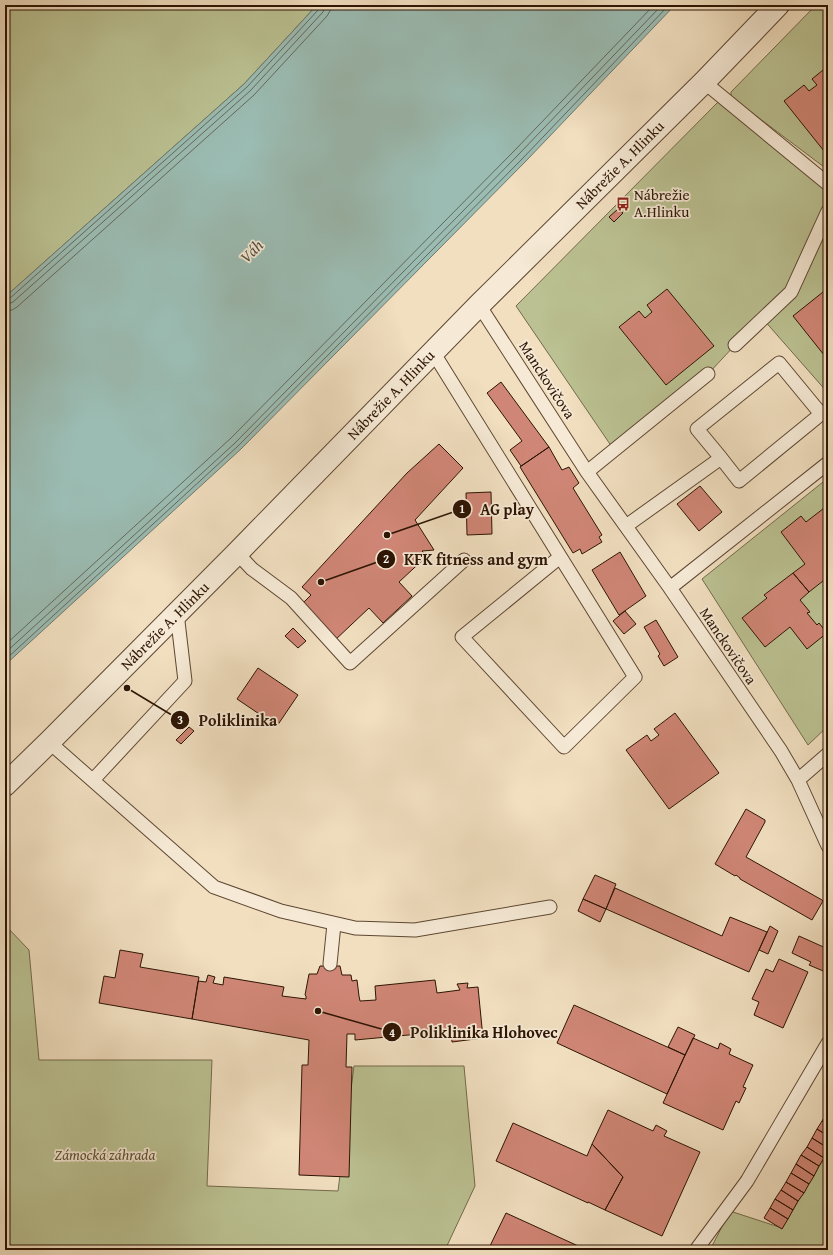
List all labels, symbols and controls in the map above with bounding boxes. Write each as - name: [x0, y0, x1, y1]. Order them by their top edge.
- street label: Nábrežie A. Hlinku: [571, 115, 669, 214]
- place label: Nábrežie A.Hlinku: [634, 184, 690, 222]
- bus stop icon: Nábrežie A.Hlinku: [615, 196, 631, 212]
- water label: Váh: [234, 234, 268, 268]
- street label: Manckovičova: [514, 337, 580, 423]
- street label: Nábrežie A. Hlinku: [342, 345, 440, 444]
- callout: AG play: [452, 495, 542, 523]
- text: AG play: [480, 497, 535, 521]
- text: 1: [459, 500, 465, 517]
- callout: KFK fitness and gym: [376, 545, 556, 573]
- text: KFK fitness and gym: [404, 547, 548, 571]
- text: 2: [383, 550, 389, 567]
- street label: Nábrežie A. Hlinku: [116, 576, 214, 675]
- street label: Manckovičova: [695, 603, 762, 688]
- callout: Poliklinika: [170, 706, 285, 734]
- text: Poliklinika: [199, 708, 278, 732]
- text: 3: [177, 711, 183, 728]
- callout: Poliklinika Hlohovec: [382, 1018, 565, 1046]
- text: Poliklinika Hlohovec: [410, 1020, 558, 1044]
- text: 4: [389, 1024, 395, 1041]
- park label: Zámocká záhrada: [55, 1144, 156, 1165]

